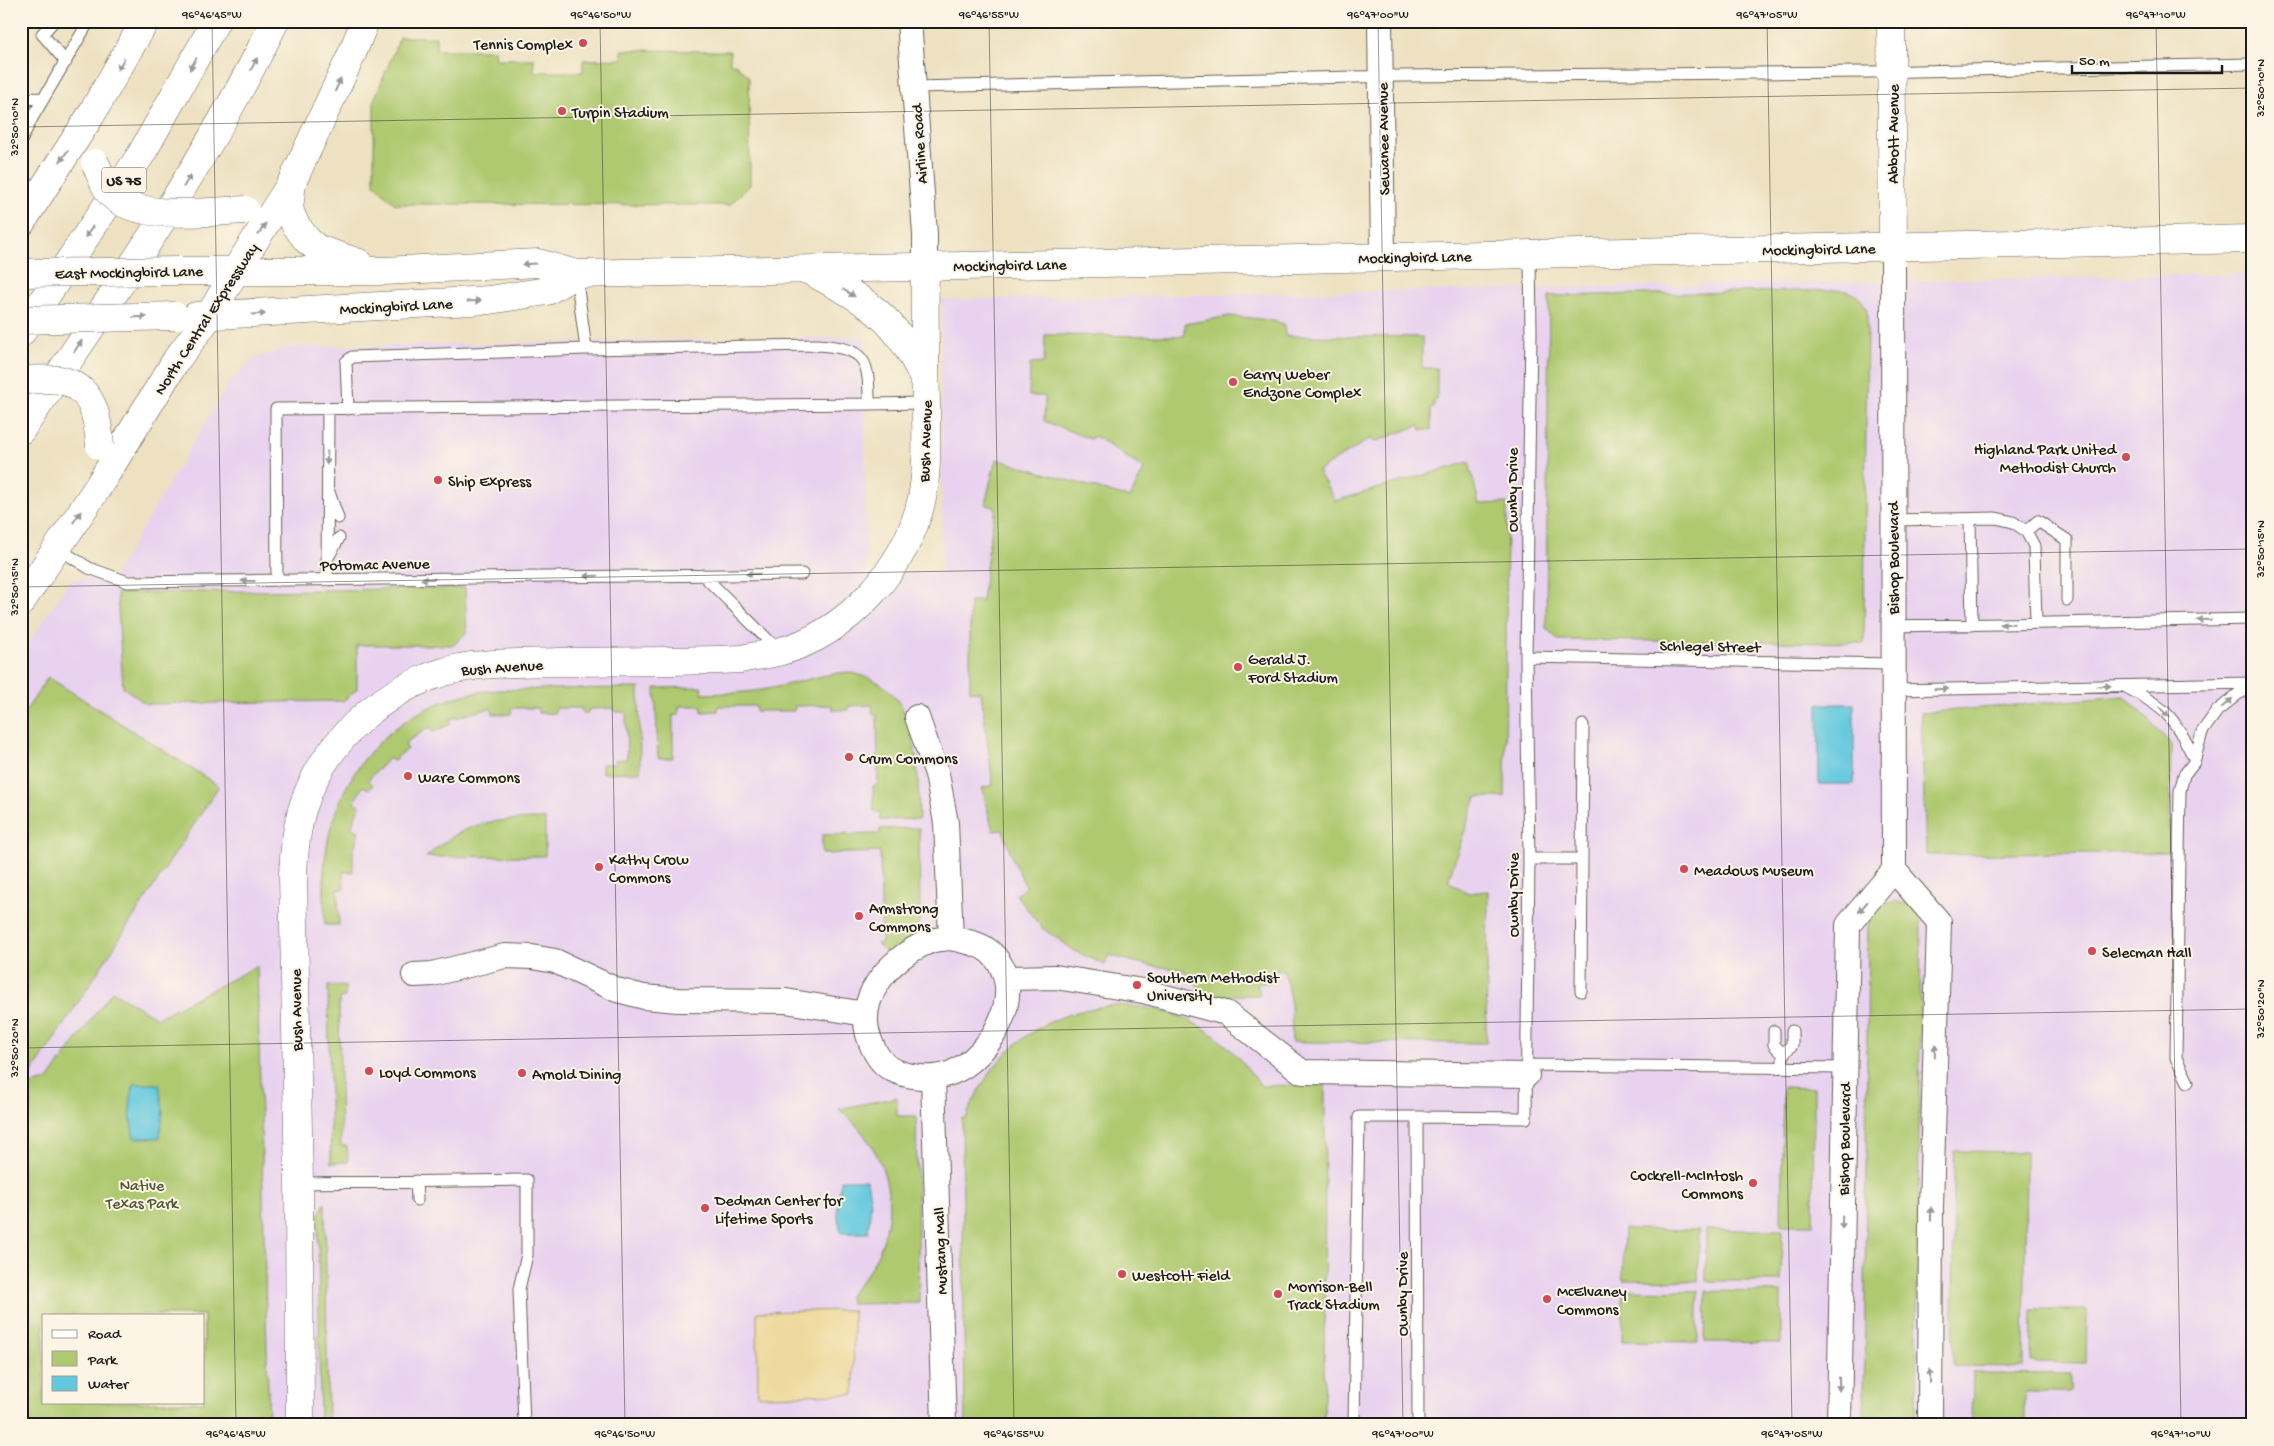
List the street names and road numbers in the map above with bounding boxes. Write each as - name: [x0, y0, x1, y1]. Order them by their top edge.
- street label: Sewanee Avenue: [1375, 82, 1396, 196]
- street label: Abbott Avenue: [1886, 83, 1905, 184]
- street label: Airline Road: [909, 101, 934, 184]
- road number: US 75: [102, 168, 146, 192]
- street label: North Central Expressway: [152, 240, 264, 399]
- street label: Mockingbird Lane: [1762, 241, 1877, 262]
- street label: Mockingbird Lane: [1358, 249, 1473, 270]
- street label: Mockingbird Lane: [953, 257, 1068, 278]
- street label: East Mockingbird Lane: [55, 264, 204, 285]
- street label: Mockingbird Lane: [339, 296, 454, 321]
- street label: Bush Avenue: [917, 399, 938, 483]
- street label: Ownby Drive: [1505, 447, 1524, 532]
- street label: Bishop Boulevard: [1886, 500, 1905, 615]
- street label: Potomac Avenue: [319, 556, 431, 577]
- street label: Schlegel Street: [1659, 638, 1762, 659]
- street label: Bush Avenue: [460, 657, 545, 682]
- street label: Ownby Drive: [1506, 852, 1525, 937]
- street label: Bush Avenue: [288, 968, 309, 1052]
- street label: Bishop Boulevard: [1836, 1081, 1857, 1197]
- street label: Mustang Mall: [931, 1207, 954, 1295]
- street label: Ownby Drive: [1395, 1251, 1414, 1336]

